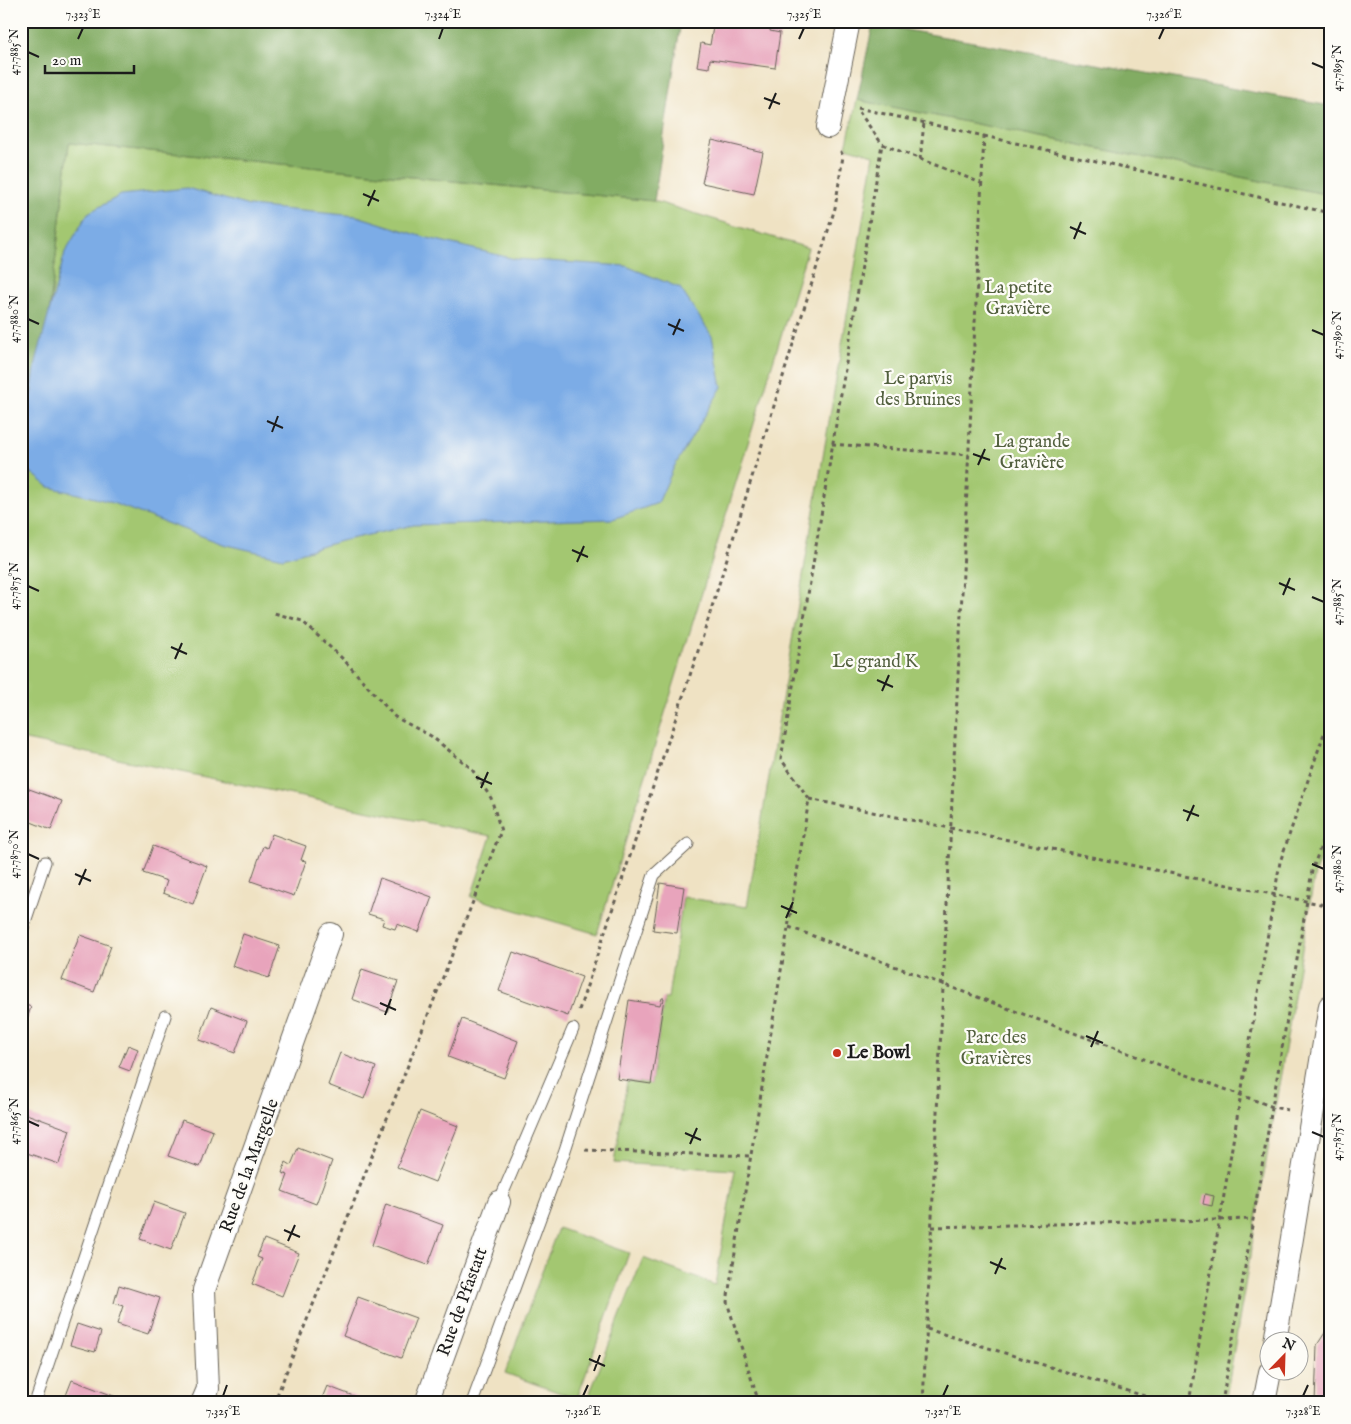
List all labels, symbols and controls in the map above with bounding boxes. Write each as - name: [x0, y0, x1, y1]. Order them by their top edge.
- text: 7.323°E: [66, 7, 100, 22]
- text: 7.324°E: [425, 7, 461, 22]
- text: 7.325°E: [787, 7, 821, 22]
- text: 7.326°E: [1146, 7, 1182, 22]
- text: 47.7885°N: [7, 28, 22, 75]
- scale bar: [45, 42, 134, 74]
- text: 47.7895°N: [1330, 44, 1345, 92]
- text: 20 m: [52, 51, 82, 70]
- park label: La petite Gravière: [984, 277, 1052, 321]
- text: 47.7880°N: [7, 294, 22, 343]
- text: 47.7890°N: [1330, 310, 1345, 359]
- park label: Le parvis des Bruines: [876, 368, 960, 412]
- park label: La grande Gravière: [994, 431, 1070, 475]
- text: 47.7875°N: [7, 562, 22, 610]
- text: 47.7885°N: [1330, 578, 1345, 625]
- park label: Le grand K: [832, 651, 919, 674]
- text: 47.7870°N: [7, 829, 22, 879]
- text: 47.7880°N: [1330, 844, 1345, 893]
- park label: Parc des Gravières: [961, 1027, 1031, 1071]
- place label: Le Bowl: [847, 1042, 911, 1065]
- marker: Le Bowl: [831, 1047, 843, 1059]
- street label: Rue de la Margelle: [215, 1096, 285, 1236]
- text: 47.7865°N: [7, 1097, 22, 1144]
- text: 47.7875°N: [1330, 1113, 1345, 1161]
- street label: Rue de Pfastatt: [433, 1244, 493, 1360]
- north arrow: [1258, 1332, 1308, 1382]
- text: N: [1279, 1334, 1298, 1356]
- text: 7.325°E: [206, 1404, 240, 1419]
- text: 7.326°E: [565, 1404, 601, 1419]
- text: 7.327°E: [925, 1404, 961, 1419]
- text: 7.328°E: [1285, 1404, 1321, 1419]

